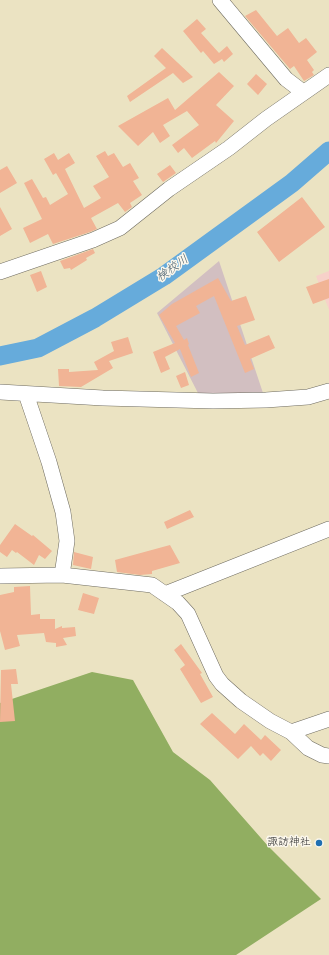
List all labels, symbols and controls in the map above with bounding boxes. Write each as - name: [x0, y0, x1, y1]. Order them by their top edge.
- water label: 検校川: [154, 253, 192, 285]
- place label: 諏訪神社: [267, 836, 311, 850]
- marker: 諏訪神社: [314, 838, 324, 848]

